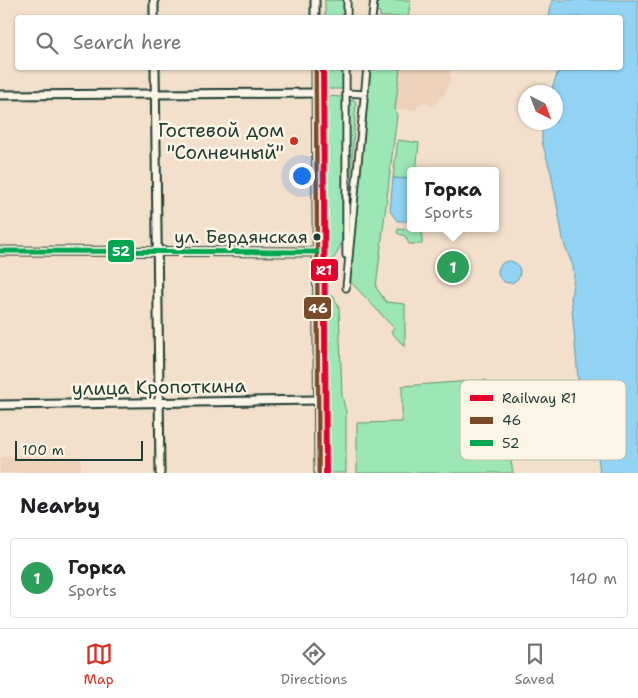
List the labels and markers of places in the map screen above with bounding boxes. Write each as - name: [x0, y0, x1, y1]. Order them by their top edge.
- place label: Гостевой дом "Солнечный": [158, 118, 284, 165]
- marker: Гостевой дом "Солнечный": [288, 135, 300, 147]
- place label: ул. Бердянская: [174, 225, 308, 249]
- marker: ул. Бердянская: [312, 232, 322, 242]
- pin: 1: [437, 248, 469, 286]

